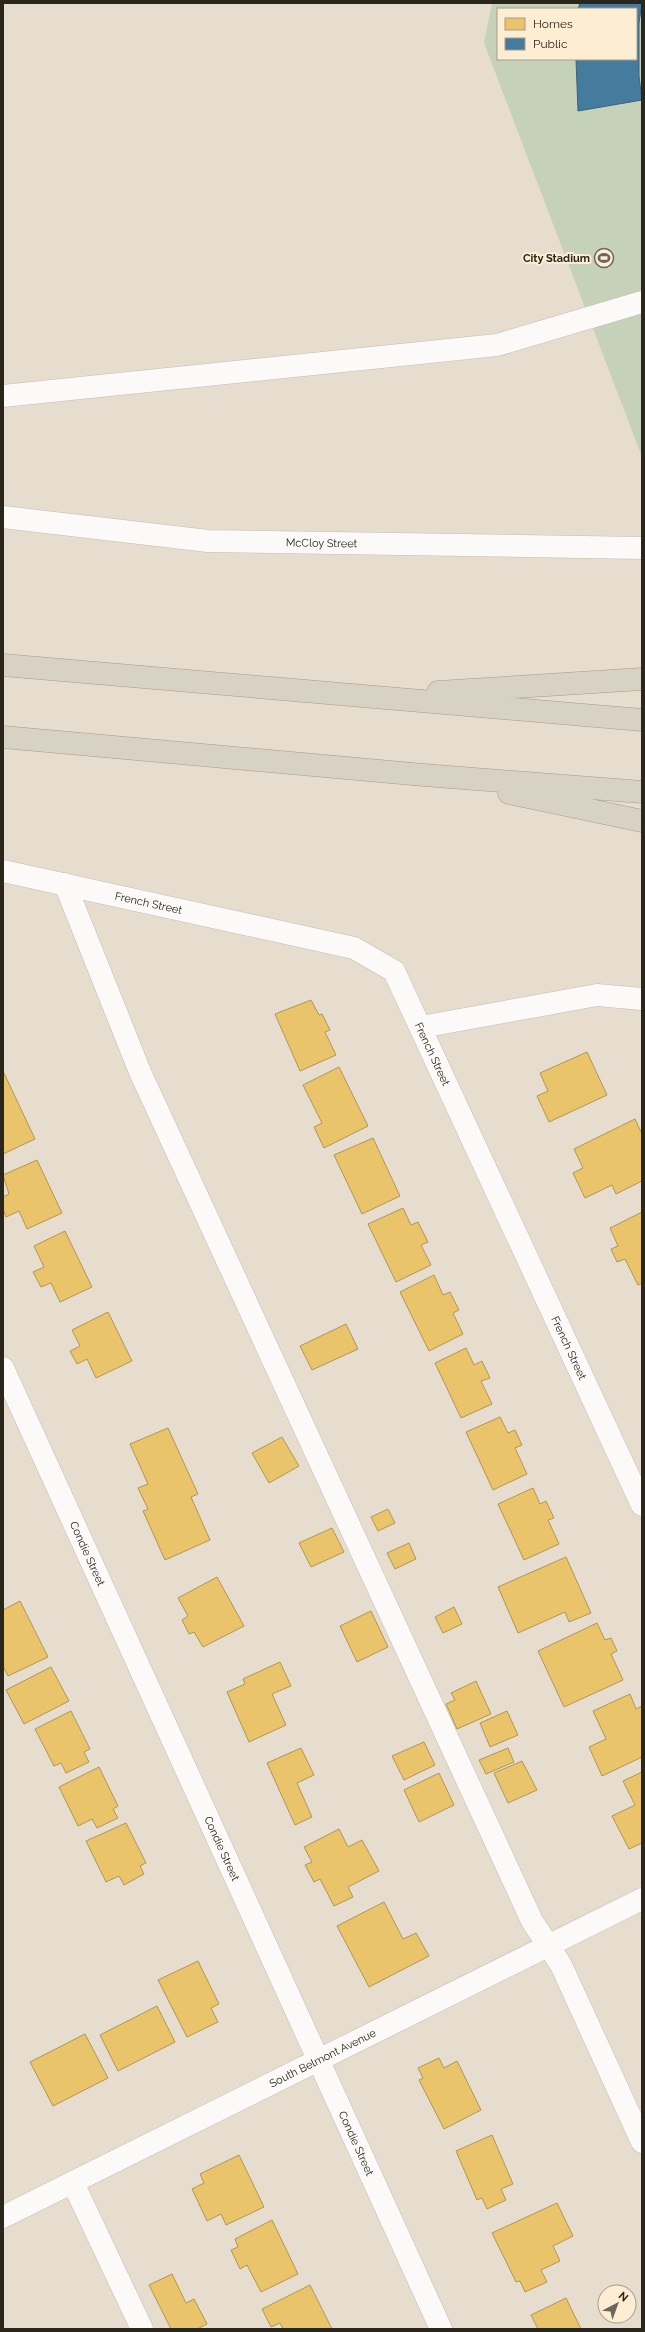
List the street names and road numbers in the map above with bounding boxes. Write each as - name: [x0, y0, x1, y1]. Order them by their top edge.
- street label: McCloy Street: [286, 536, 358, 550]
- street label: French Street: [114, 890, 184, 917]
- street label: French Street: [412, 1020, 453, 1088]
- street label: French Street: [548, 1314, 589, 1382]
- street label: Condie Street: [67, 1519, 108, 1588]
- street label: Condie Street: [201, 1814, 242, 1883]
- street label: South Belmont Avenue: [267, 2026, 379, 2090]
- street label: Condie Street: [336, 2109, 376, 2178]

